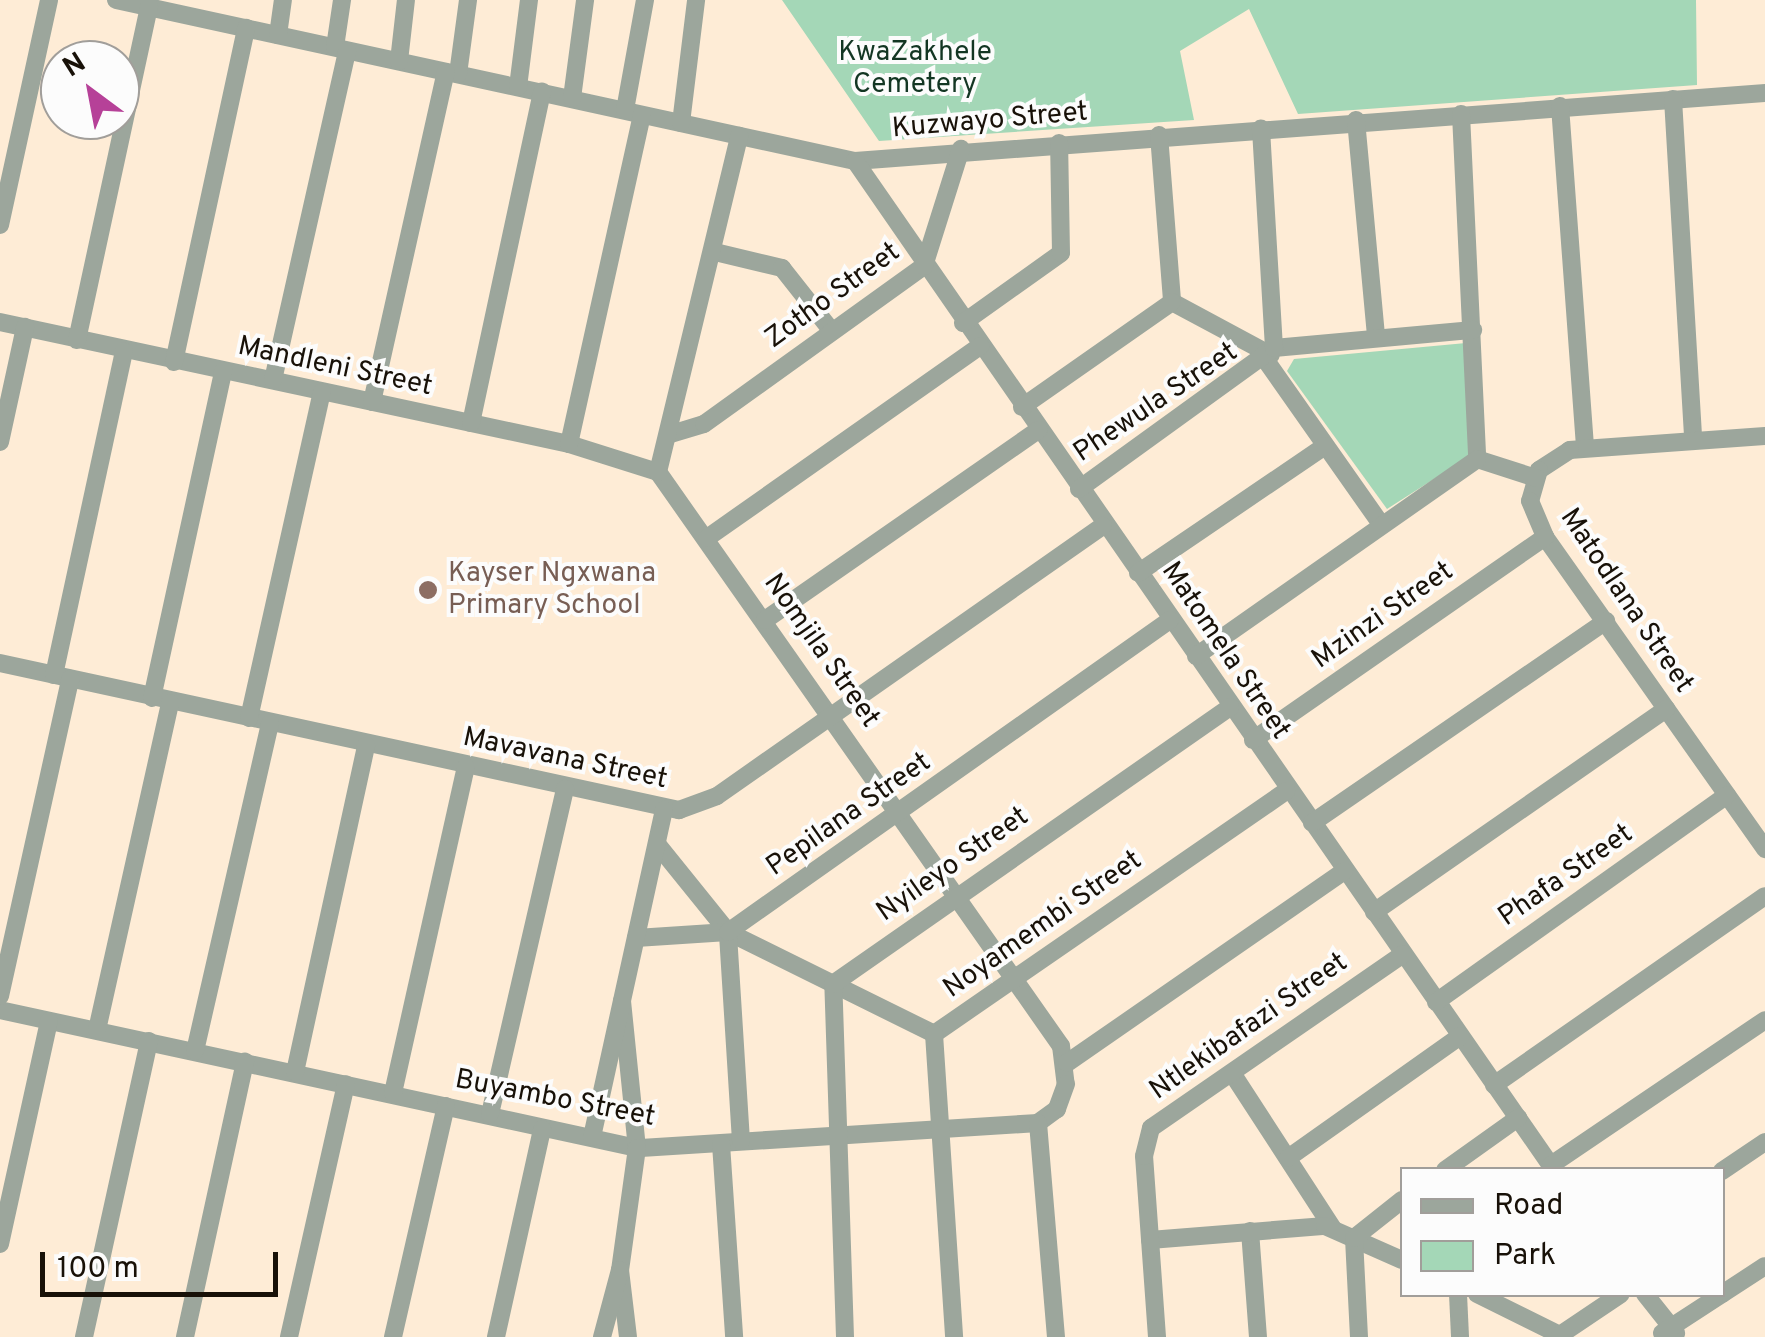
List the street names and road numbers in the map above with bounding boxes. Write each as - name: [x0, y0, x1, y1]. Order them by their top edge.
- street label: Kuzwayo Street: [891, 96, 1089, 146]
- street label: Zotho Street: [759, 236, 907, 356]
- street label: Mandleni Street: [235, 330, 435, 404]
- street label: Phewula Street: [1068, 336, 1244, 470]
- street label: Matodlana Street: [1552, 503, 1700, 699]
- street label: Mzinzi Street: [1306, 555, 1460, 677]
- street label: Matomela Street: [1153, 556, 1297, 746]
- street label: Nomjila Street: [756, 568, 886, 734]
- street label: Mavavana Street: [460, 721, 670, 797]
- street label: Pepilana Street: [760, 746, 938, 884]
- street label: Nyileyo Street: [871, 800, 1035, 930]
- street label: Phafa Street: [1493, 818, 1639, 934]
- street label: Noyamembi Street: [937, 844, 1149, 1006]
- street label: Ntlekibafazi Street: [1144, 946, 1354, 1108]
- street label: Buyambo Street: [452, 1063, 658, 1135]

